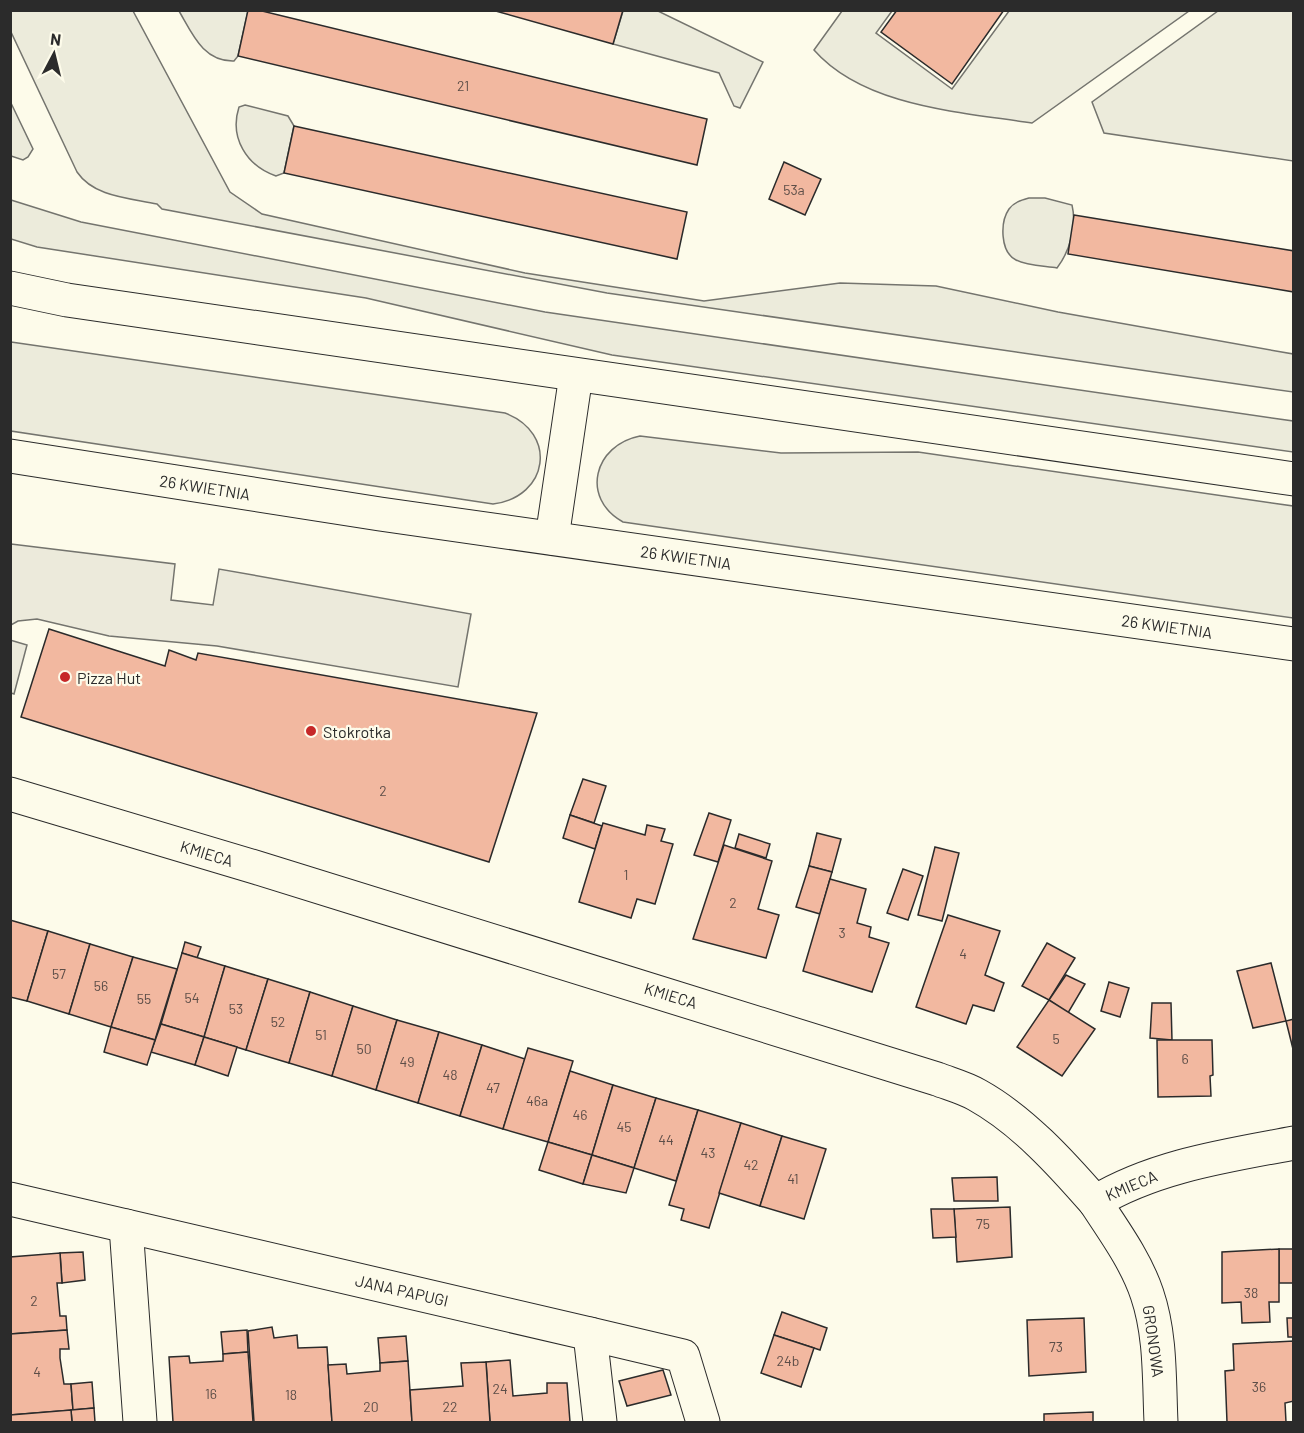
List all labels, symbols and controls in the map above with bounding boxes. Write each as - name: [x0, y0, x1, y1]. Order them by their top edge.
- north arrow: [24, 24, 84, 84]
- text: N: [49, 29, 62, 49]
- house number: 21: [457, 77, 469, 94]
- house number: 53a: [783, 181, 805, 198]
- street label: 26 KWIETNIA: [158, 470, 252, 504]
- street label: 26 KWIETNIA: [639, 541, 733, 573]
- street label: 26 KWIETNIA: [1120, 610, 1214, 642]
- place label: Pizza Hut: [77, 668, 141, 687]
- marker: Pizza Hut: [58, 670, 72, 684]
- place label: Stokrotka: [323, 722, 391, 741]
- marker: Stokrotka: [304, 724, 318, 738]
- house number: 2: [379, 782, 387, 799]
- street label: KMIECA: [178, 836, 236, 870]
- house number: 1: [624, 866, 628, 883]
- house number: 2: [729, 894, 737, 911]
- house number: 3: [838, 924, 846, 941]
- house number: 4: [959, 945, 967, 962]
- house number: 57: [52, 965, 66, 982]
- house number: 56: [94, 977, 108, 994]
- street label: KMIECA: [642, 978, 700, 1012]
- house number: 54: [185, 989, 199, 1006]
- house number: 55: [137, 990, 151, 1007]
- house number: 53: [229, 1000, 243, 1017]
- house number: 52: [271, 1013, 285, 1030]
- house number: 51: [315, 1026, 327, 1043]
- house number: 5: [1052, 1030, 1060, 1047]
- house number: 50: [356, 1040, 372, 1057]
- house number: 6: [1181, 1050, 1189, 1067]
- house number: 49: [399, 1053, 415, 1070]
- house number: 48: [442, 1066, 458, 1083]
- house number: 47: [486, 1079, 500, 1096]
- house number: 46a: [526, 1092, 548, 1109]
- house number: 46: [573, 1106, 587, 1123]
- house number: 45: [617, 1118, 631, 1135]
- house number: 44: [658, 1131, 674, 1148]
- house number: 43: [701, 1144, 715, 1161]
- house number: 42: [743, 1156, 759, 1173]
- street label: KMIECA: [1102, 1166, 1160, 1204]
- house number: 41: [787, 1170, 799, 1187]
- house number: 75: [976, 1215, 990, 1232]
- street label: JANA PAPUGI: [354, 1270, 450, 1310]
- house number: 38: [1244, 1284, 1258, 1301]
- house number: 2: [30, 1292, 38, 1309]
- street label: GRONOWA: [1140, 1304, 1168, 1378]
- house number: 73: [1049, 1338, 1063, 1355]
- house number: 24b: [777, 1352, 799, 1369]
- house number: 4: [33, 1363, 41, 1380]
- house number: 36: [1252, 1378, 1266, 1395]
- house number: 24: [492, 1380, 508, 1397]
- house number: 16: [205, 1385, 217, 1402]
- house number: 18: [285, 1386, 297, 1403]
- house number: 20: [363, 1398, 379, 1415]
- house number: 22: [442, 1398, 458, 1415]

